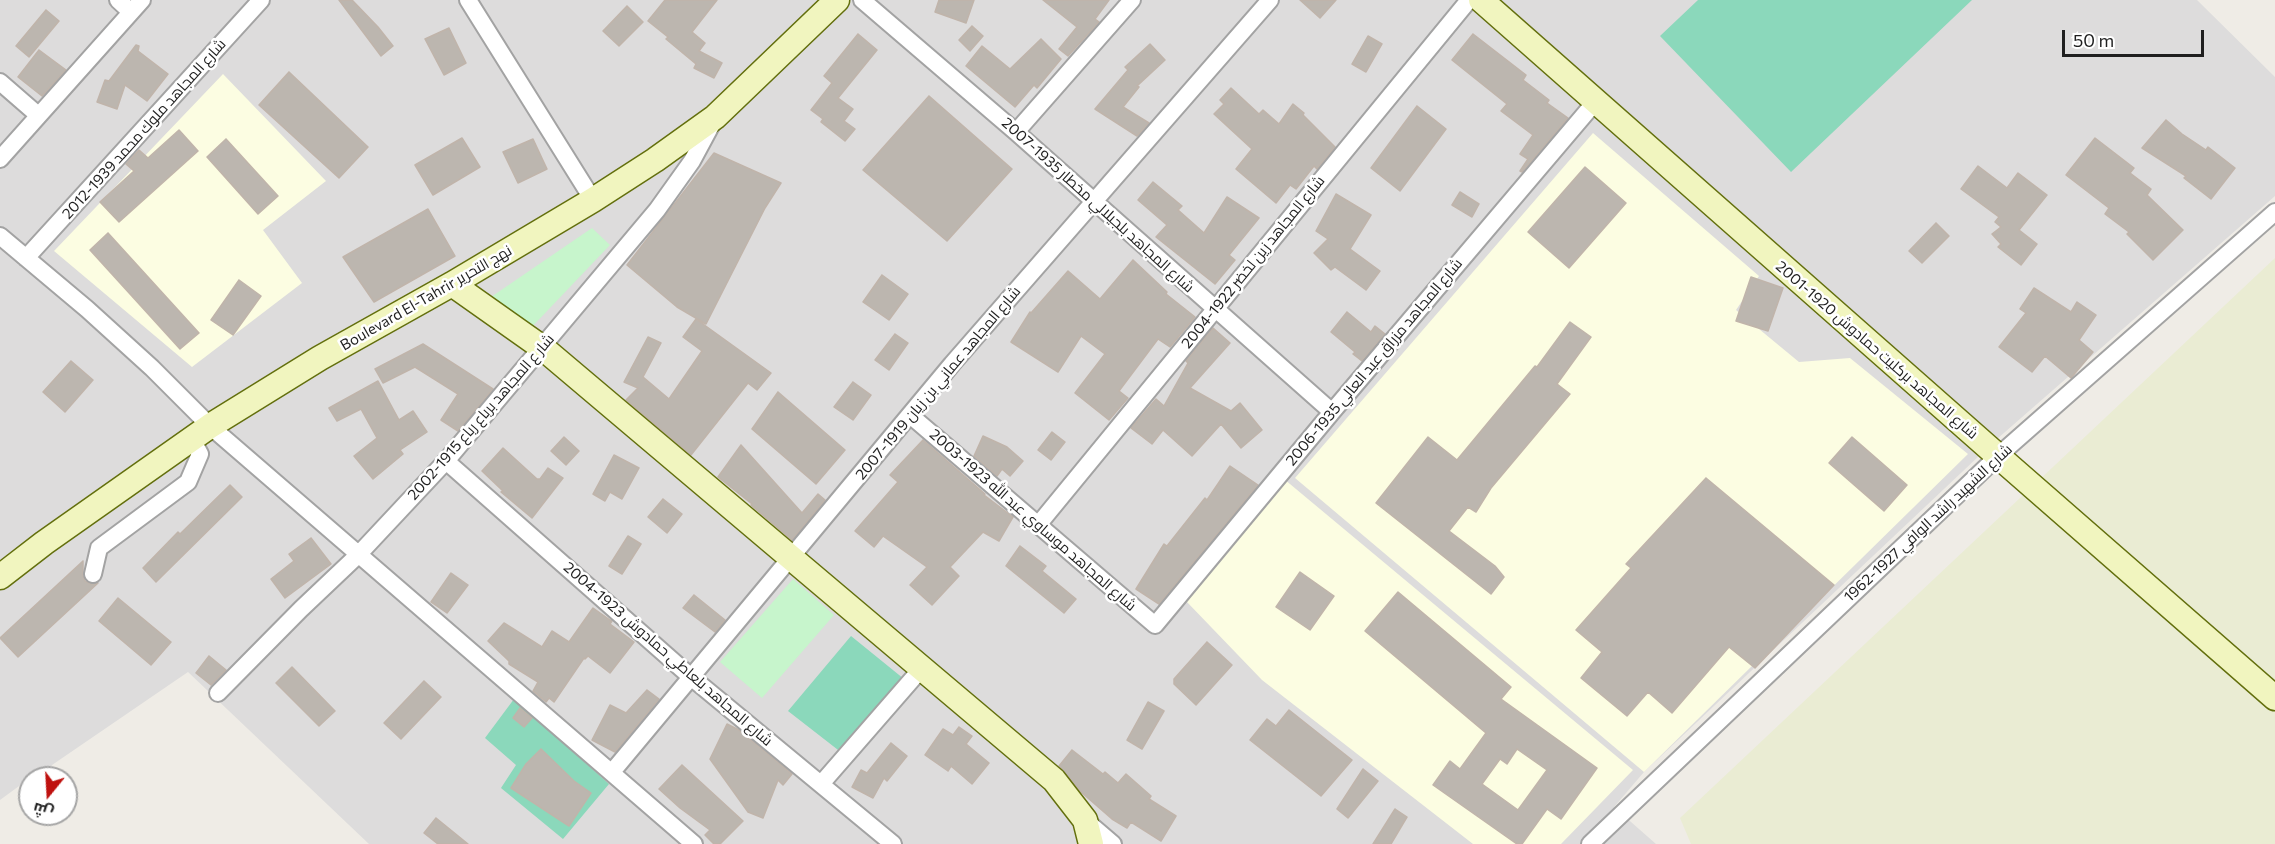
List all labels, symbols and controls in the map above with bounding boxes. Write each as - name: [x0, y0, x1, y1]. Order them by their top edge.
- scale bar: [2065, 18, 2208, 56]
- text: 50 m: [2073, 29, 2114, 51]
- street label: شارع المجاهد ملوك محمد 1939-2012: [58, 35, 230, 223]
- street label: شارع المجاهد بلجيلالي مخطار 1935-2007: [998, 114, 1198, 296]
- street label: شارع المجاهد زين لخضر 1922-2004: [1178, 172, 1328, 352]
- street label: Boulevard El-Tahrir نهج التحرير: [337, 241, 515, 355]
- street label: شارع المجاهد مزراق عبد العالي 1935-2006: [1282, 255, 1466, 469]
- street label: شارع المجاهد بركليت حمادوش 1920-2001: [1772, 257, 1982, 443]
- street label: شارع المجاهد عماني بن زيان 1919-2007: [852, 283, 1024, 483]
- street label: شار ع المجاهد برباع رباع 1915-2002: [404, 330, 558, 504]
- street label: شارع المجاهد موساوي عبد الله 1923-2003: [926, 425, 1140, 615]
- street label: شارع الشهيد راشد الوافي 1927-1962: [1840, 440, 2016, 606]
- street label: شارع المجاهد بلعاطي حمادوش 1923-2004: [560, 558, 776, 750]
- north arrow: [18, 766, 78, 826]
- text: ش: [30, 799, 56, 824]

